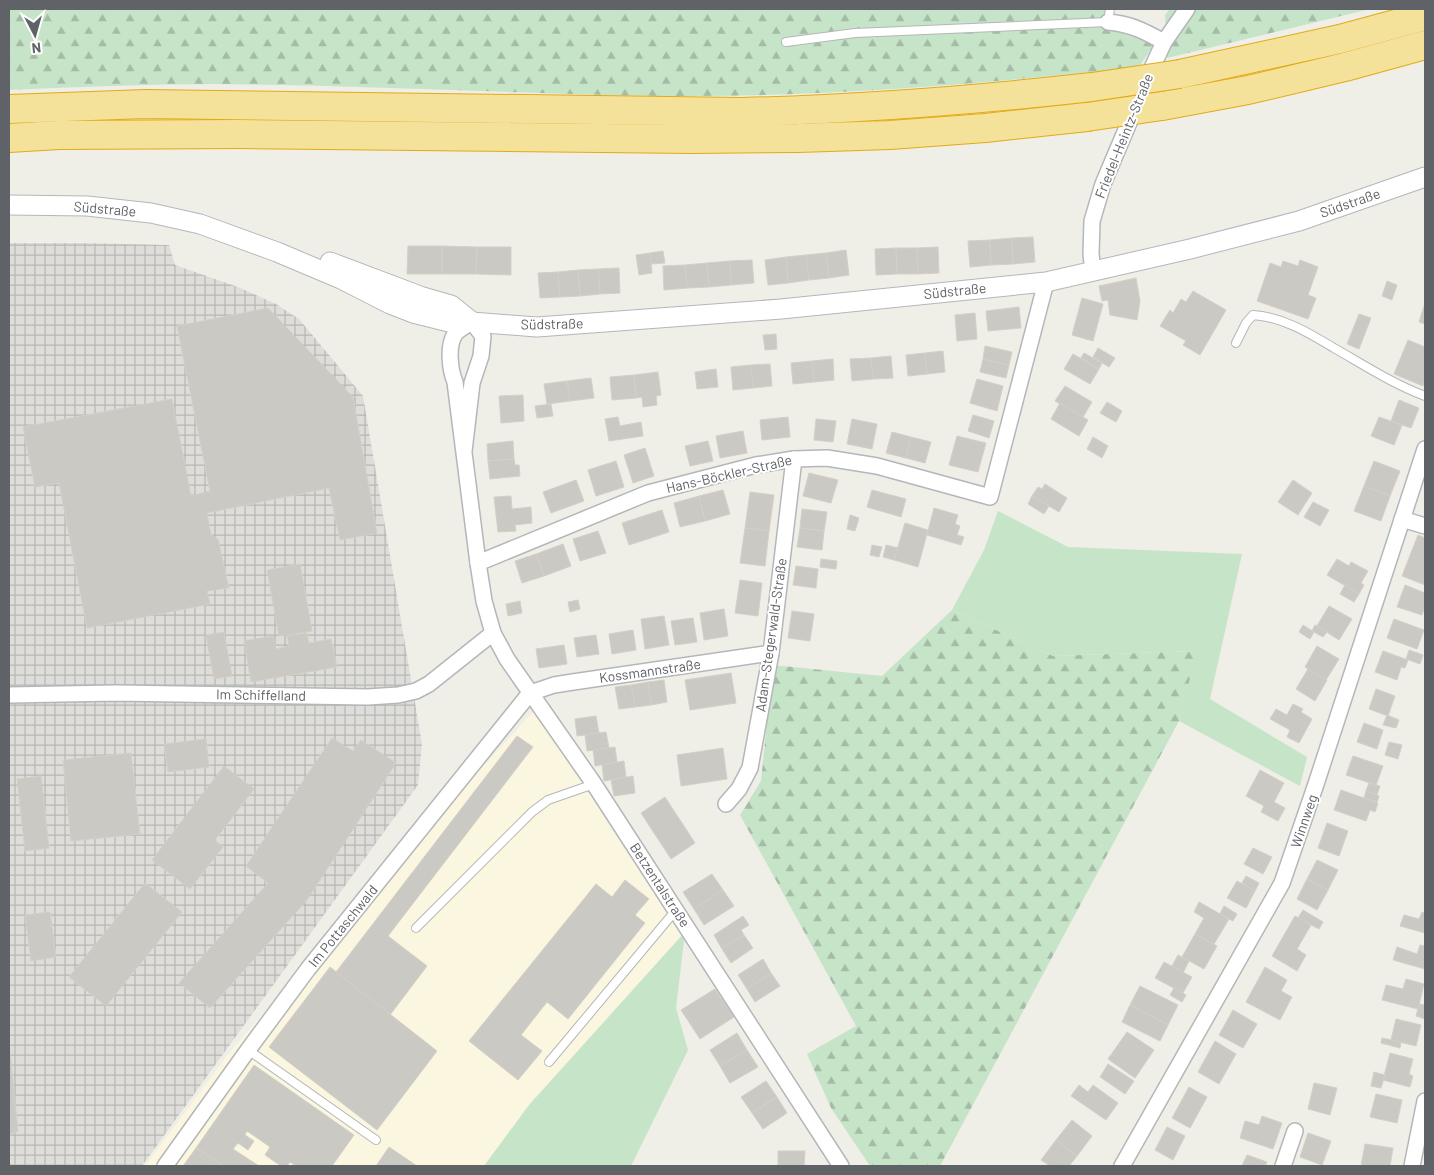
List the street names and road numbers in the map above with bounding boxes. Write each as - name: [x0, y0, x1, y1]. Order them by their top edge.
- street label: Friedel-Heintz-Straße: [1091, 71, 1156, 201]
- street label: Südstraße: [1317, 184, 1382, 221]
- street label: Südstraße: [73, 197, 137, 220]
- street label: Südstraße: [923, 279, 987, 302]
- street label: Südstraße: [521, 314, 583, 333]
- street label: Hans-Böckler-Straße: [664, 451, 793, 496]
- street label: Adam-Stegerwald-Straße: [751, 557, 790, 713]
- street label: Kossmannstraße: [598, 655, 702, 686]
- street label: Im Schiffelland: [216, 685, 306, 704]
- street label: Winnweg: [1286, 792, 1321, 850]
- street label: Betzentalstraße: [627, 839, 694, 930]
- street label: Im Pottaschwald: [304, 881, 381, 970]

